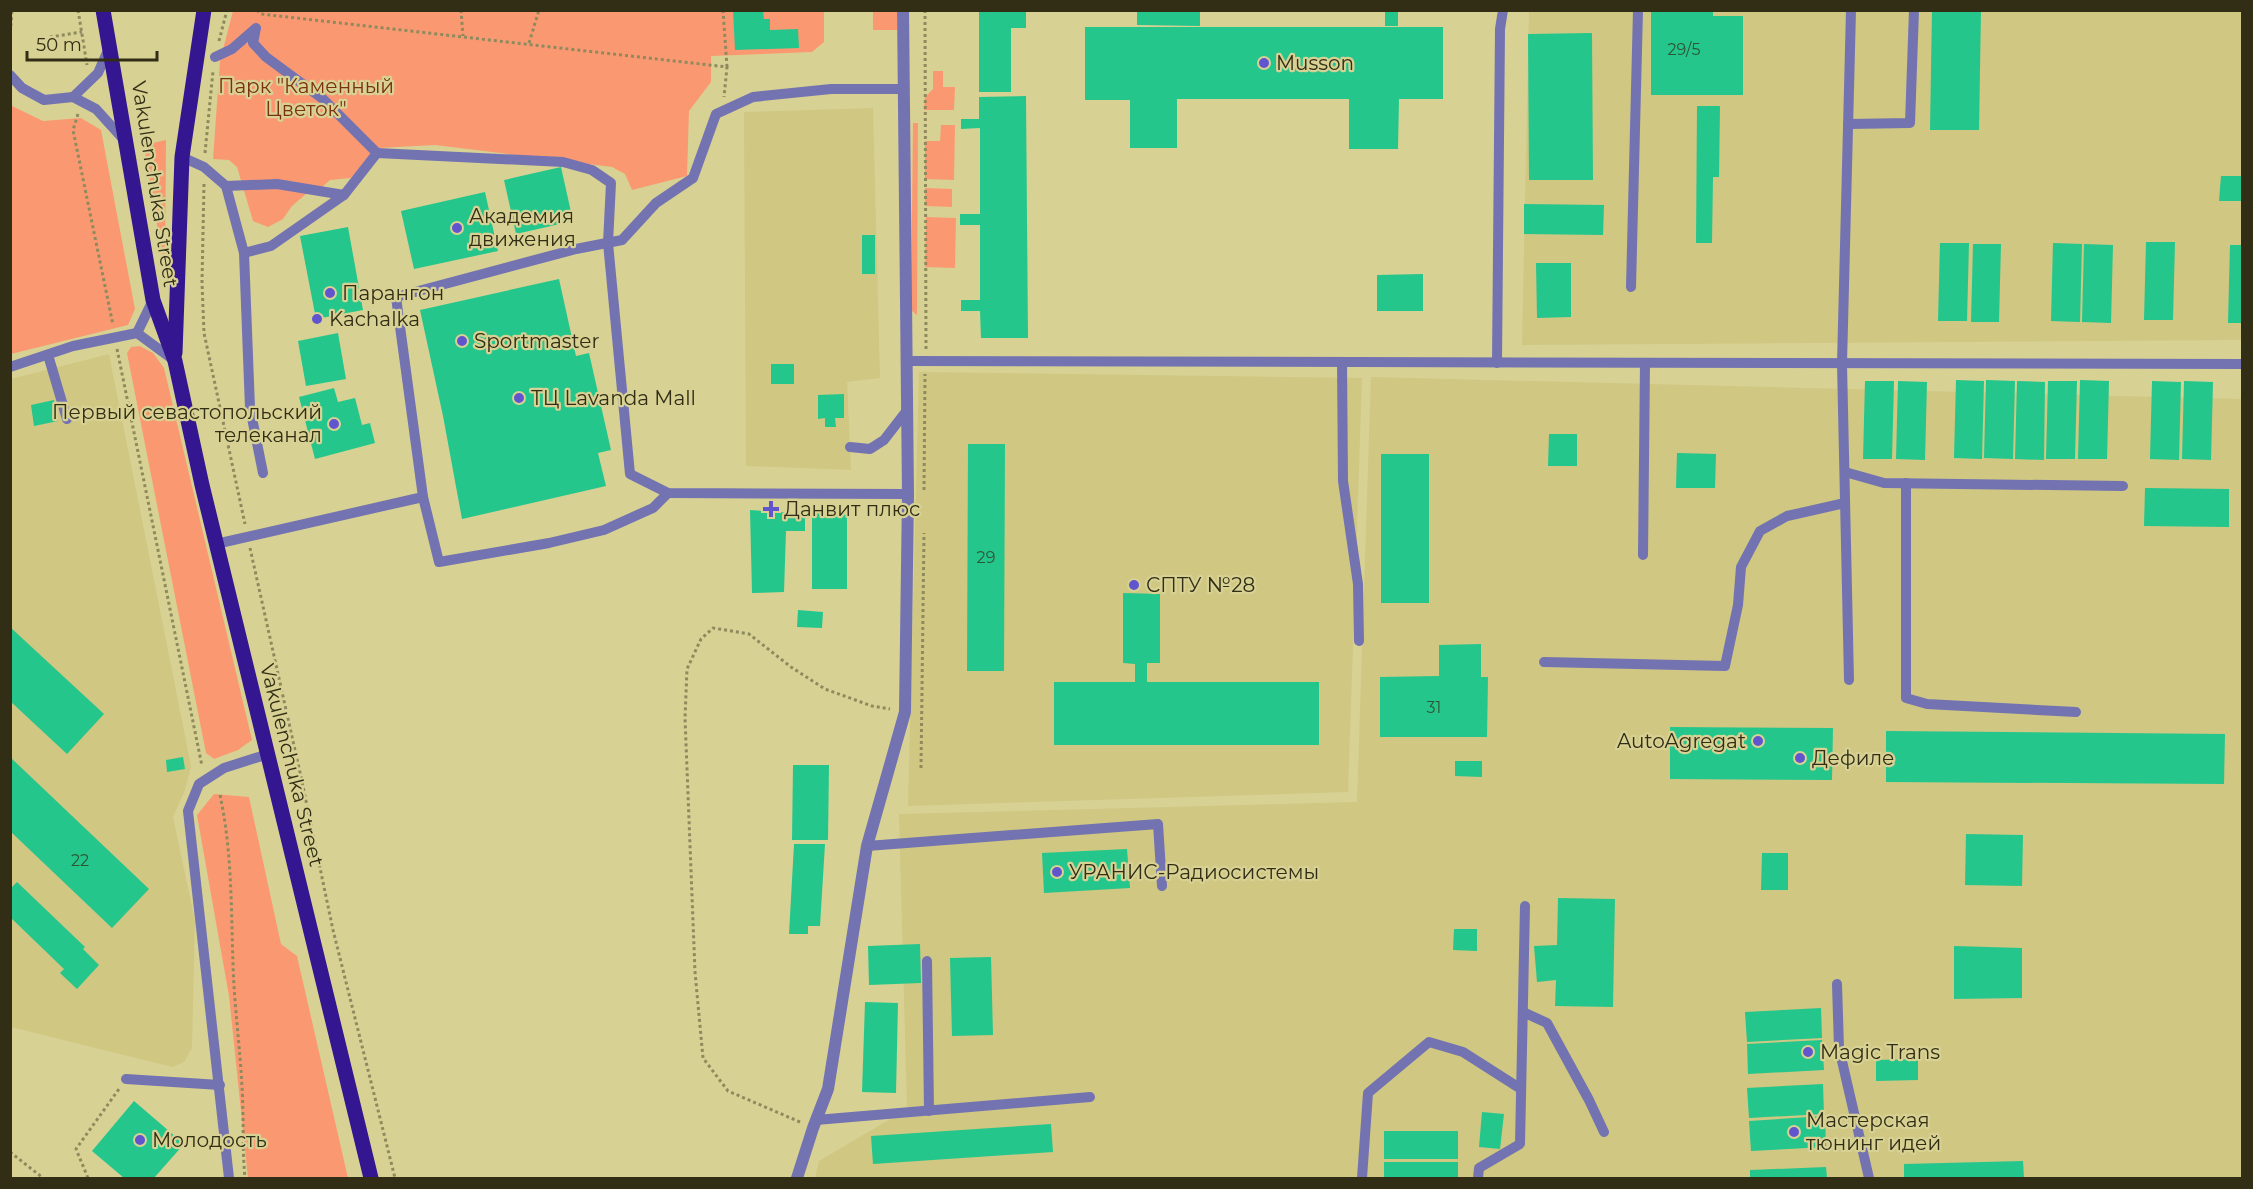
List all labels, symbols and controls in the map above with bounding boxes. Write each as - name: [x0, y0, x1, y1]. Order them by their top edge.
- scale bar: [27, 24, 158, 62]
- text: 50 m: [36, 34, 82, 56]
- house number: 29/5: [1668, 40, 1700, 59]
- place label: Musson: [1276, 51, 1354, 75]
- marker: Musson: [1257, 56, 1271, 70]
- park label: Парк "Каменный Цветок": [218, 74, 394, 121]
- street label: Vakulenchuka Street: [127, 79, 183, 289]
- place label: Академия движения: [469, 204, 576, 251]
- marker: Академия движения: [450, 221, 464, 235]
- place label: Парангон: [342, 281, 444, 305]
- marker: Парангон: [323, 286, 337, 300]
- place label: Kachalka: [329, 307, 420, 331]
- marker: Kachalka: [310, 312, 324, 326]
- place label: Sportmaster: [474, 329, 599, 353]
- marker: Sportmaster: [455, 334, 469, 348]
- place label: ТЦ Lavanda Mall: [531, 386, 696, 410]
- marker: ТЦ Lavanda Mall: [512, 391, 526, 405]
- place label: Первый севастопольский телеканал: [52, 400, 322, 447]
- marker: Первый севастопольский телеканал: [327, 417, 341, 431]
- place label: Данвит плюс: [784, 497, 920, 521]
- marker: Данвит плюс: [762, 500, 780, 518]
- house number: 29: [977, 548, 995, 567]
- place label: СПТУ №28: [1146, 573, 1255, 597]
- marker: СПТУ №28: [1127, 578, 1141, 592]
- street label: Vakulenchuka Street: [255, 661, 329, 869]
- house number: 31: [1427, 698, 1441, 717]
- place label: AutoAgregat: [1617, 729, 1746, 753]
- marker: AutoAgregat: [1751, 734, 1765, 748]
- place label: Дефиле: [1812, 746, 1894, 770]
- marker: Дефиле: [1793, 751, 1807, 765]
- house number: 22: [71, 851, 89, 870]
- place label: УРАНИС-Радиосистемы: [1069, 860, 1319, 884]
- marker: УРАНИС-Радиосистемы: [1050, 865, 1064, 879]
- place label: Magic Trans: [1820, 1040, 1940, 1064]
- marker: Magic Trans: [1801, 1045, 1815, 1059]
- place label: Мастерская тюнинг идей: [1806, 1108, 1941, 1155]
- marker: Мастерская тюнинг идей: [1787, 1125, 1801, 1139]
- place label: Молодость: [152, 1128, 267, 1152]
- marker: Молодость: [133, 1133, 147, 1147]

